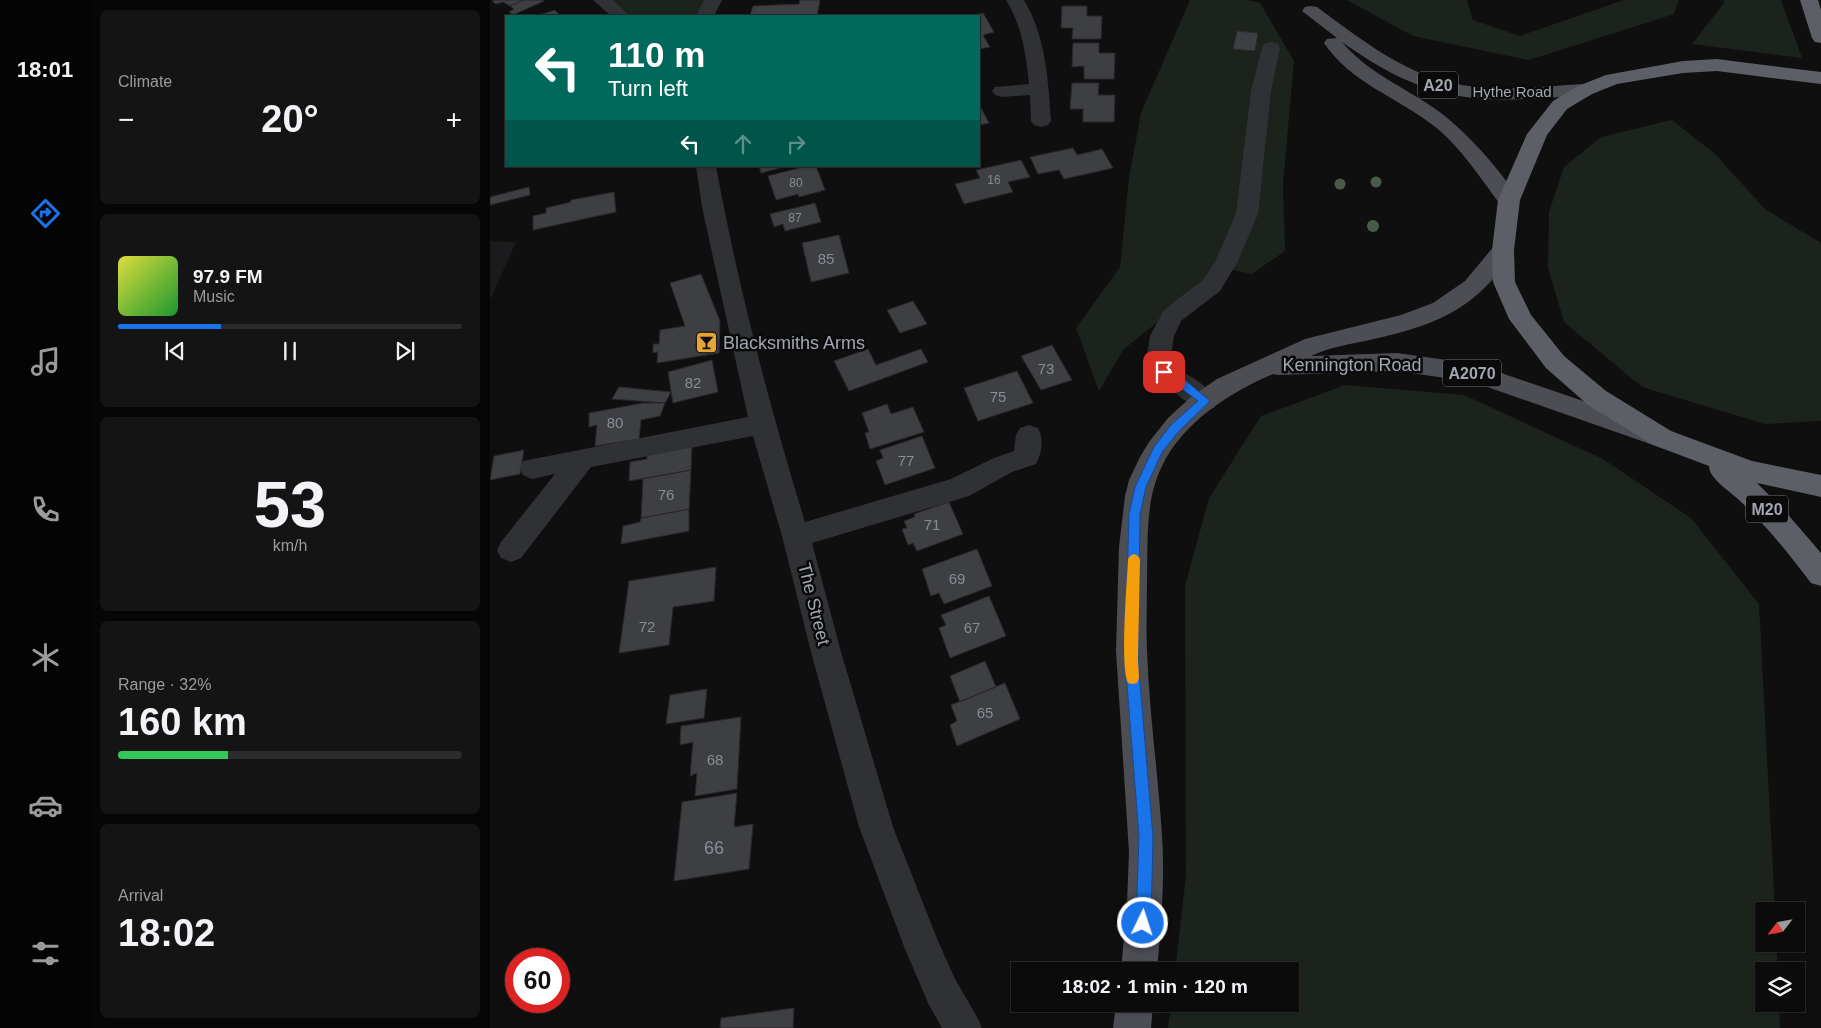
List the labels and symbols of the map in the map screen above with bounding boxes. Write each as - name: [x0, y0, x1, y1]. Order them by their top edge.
- road number: A20: [1418, 72, 1458, 98]
- street label: Hythe Road: [1472, 83, 1552, 100]
- house number: 16: [987, 173, 1001, 187]
- house number: 80: [789, 176, 803, 190]
- house number: 87: [788, 211, 802, 225]
- house number: 85: [818, 250, 834, 267]
- bar icon: Blacksmiths Arms: [695, 331, 719, 355]
- place label: Blacksmiths Arms: [723, 333, 865, 353]
- pin: [1143, 351, 1185, 393]
- street label: Kennington Road: [1282, 355, 1422, 375]
- road number: A2070: [1443, 359, 1501, 386]
- house number: 73: [1038, 360, 1054, 377]
- house number: 82: [685, 374, 701, 391]
- house number: 75: [990, 388, 1006, 405]
- house number: 80: [607, 414, 623, 431]
- house number: 77: [898, 452, 914, 469]
- house number: 76: [658, 486, 674, 503]
- road number: M20: [1746, 496, 1788, 522]
- house number: 71: [924, 516, 940, 533]
- street label: The Street: [794, 561, 834, 647]
- house number: 69: [949, 570, 965, 587]
- house number: 72: [639, 618, 655, 635]
- house number: 67: [964, 619, 980, 636]
- house number: 65: [977, 704, 993, 721]
- house number: 68: [707, 751, 723, 768]
- house number: 66: [704, 838, 724, 858]
- position arrow: [1116, 896, 1168, 948]
- north arrow: [1755, 902, 1805, 952]
- speed limit sign: 60: [505, 948, 570, 1013]

